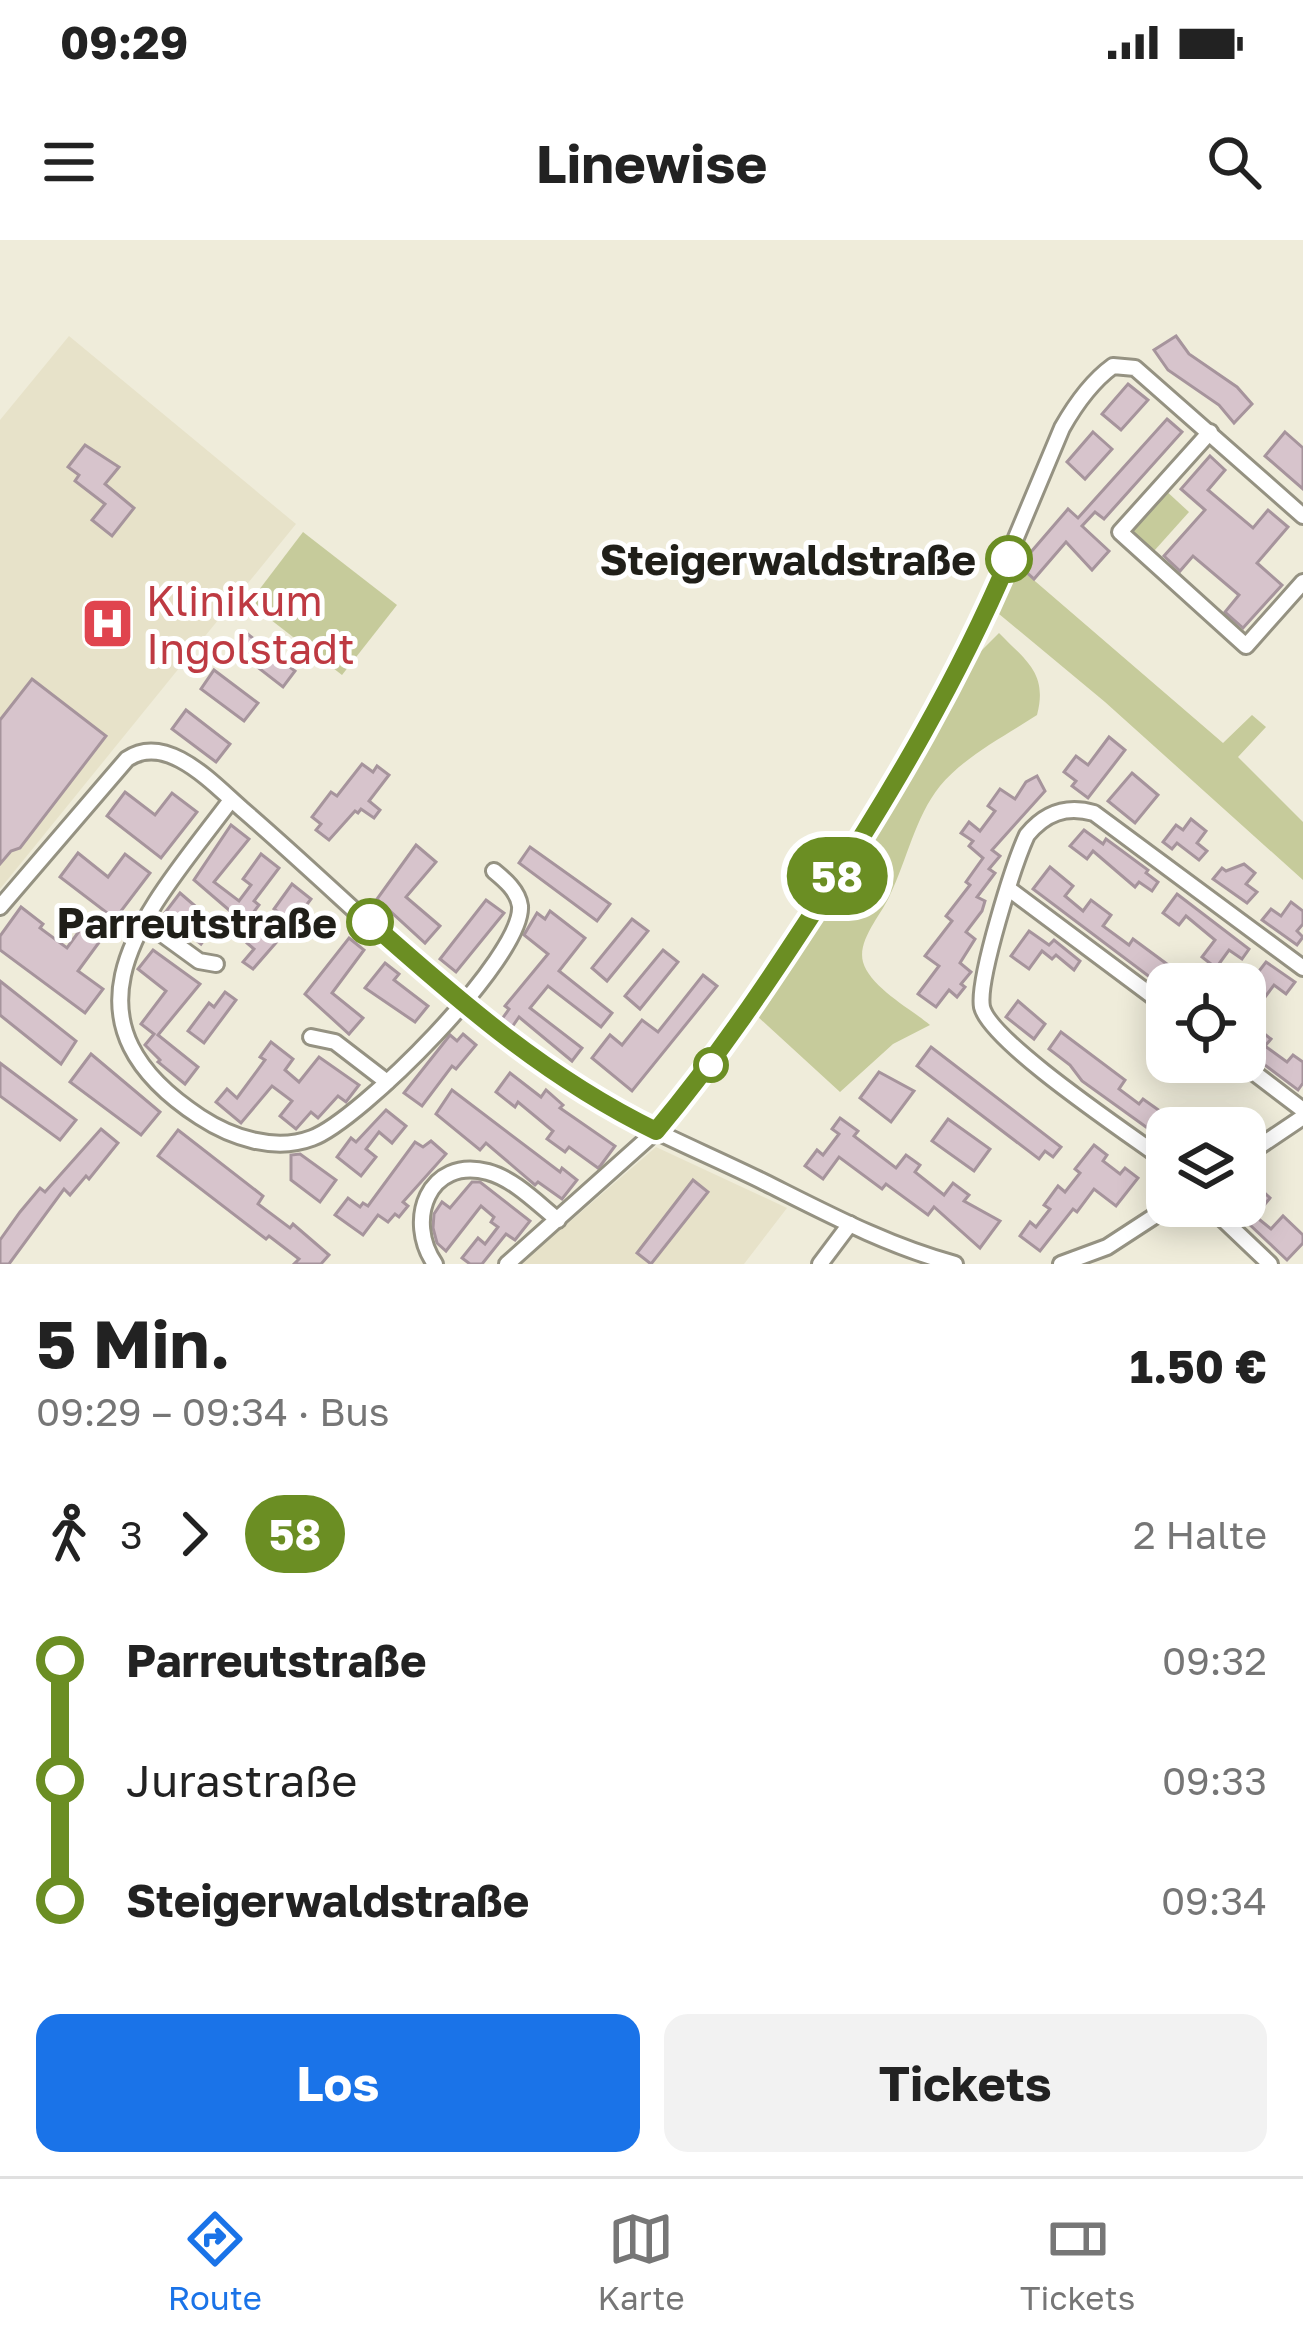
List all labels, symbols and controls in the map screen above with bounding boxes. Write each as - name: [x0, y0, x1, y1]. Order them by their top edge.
- text: 09:29: [60, 15, 188, 69]
- icon: menu: [36, 129, 102, 195]
- icon: search: [1201, 129, 1267, 195]
- text: Linewise: [536, 130, 767, 195]
- place label: Steigerwaldstraße: [600, 534, 976, 584]
- marker: Steigerwaldstraße: [987, 537, 1031, 581]
- place label: Klinikum Ingolstadt: [146, 575, 355, 673]
- hospital icon: Klinikum Ingolstadt: [79, 596, 135, 652]
- line badge: 58: [783, 837, 891, 915]
- text: 58: [811, 851, 863, 901]
- place label: Parreutstraße: [56, 897, 337, 947]
- marker: Parreutstraße: [348, 900, 392, 944]
- map controls: [1146, 963, 1266, 1227]
- button: locate: [1146, 963, 1266, 1083]
- unlabelled marker: [695, 1049, 727, 1081]
- button: layers: [1146, 1107, 1266, 1227]
- text: 5 Min.: [36, 1303, 231, 1383]
- text: 1.50 €: [1130, 1339, 1267, 1393]
- text: 09:29 – 09:34 · Bus: [36, 1388, 390, 1435]
- icon: walk: [36, 1501, 102, 1567]
- icon: forward: [161, 1501, 227, 1567]
- text: 58: [269, 1509, 321, 1559]
- text: 3: [120, 1511, 143, 1558]
- text: 2 Halte: [1133, 1511, 1267, 1558]
- text: Parreutstraße: [126, 1633, 427, 1687]
- text: 09:32: [1162, 1637, 1267, 1684]
- text: Jurastraße: [126, 1753, 357, 1807]
- text: 09:33: [1162, 1757, 1267, 1804]
- text: Steigerwaldstraße: [126, 1873, 529, 1927]
- text: 09:34: [1161, 1877, 1267, 1924]
- button: Los: [36, 2014, 640, 2152]
- button: Tickets: [664, 2014, 1267, 2152]
- tab: Route: [168, 2206, 262, 2317]
- tab: Karte: [598, 2206, 685, 2317]
- tab: Tickets: [1020, 2206, 1135, 2317]

